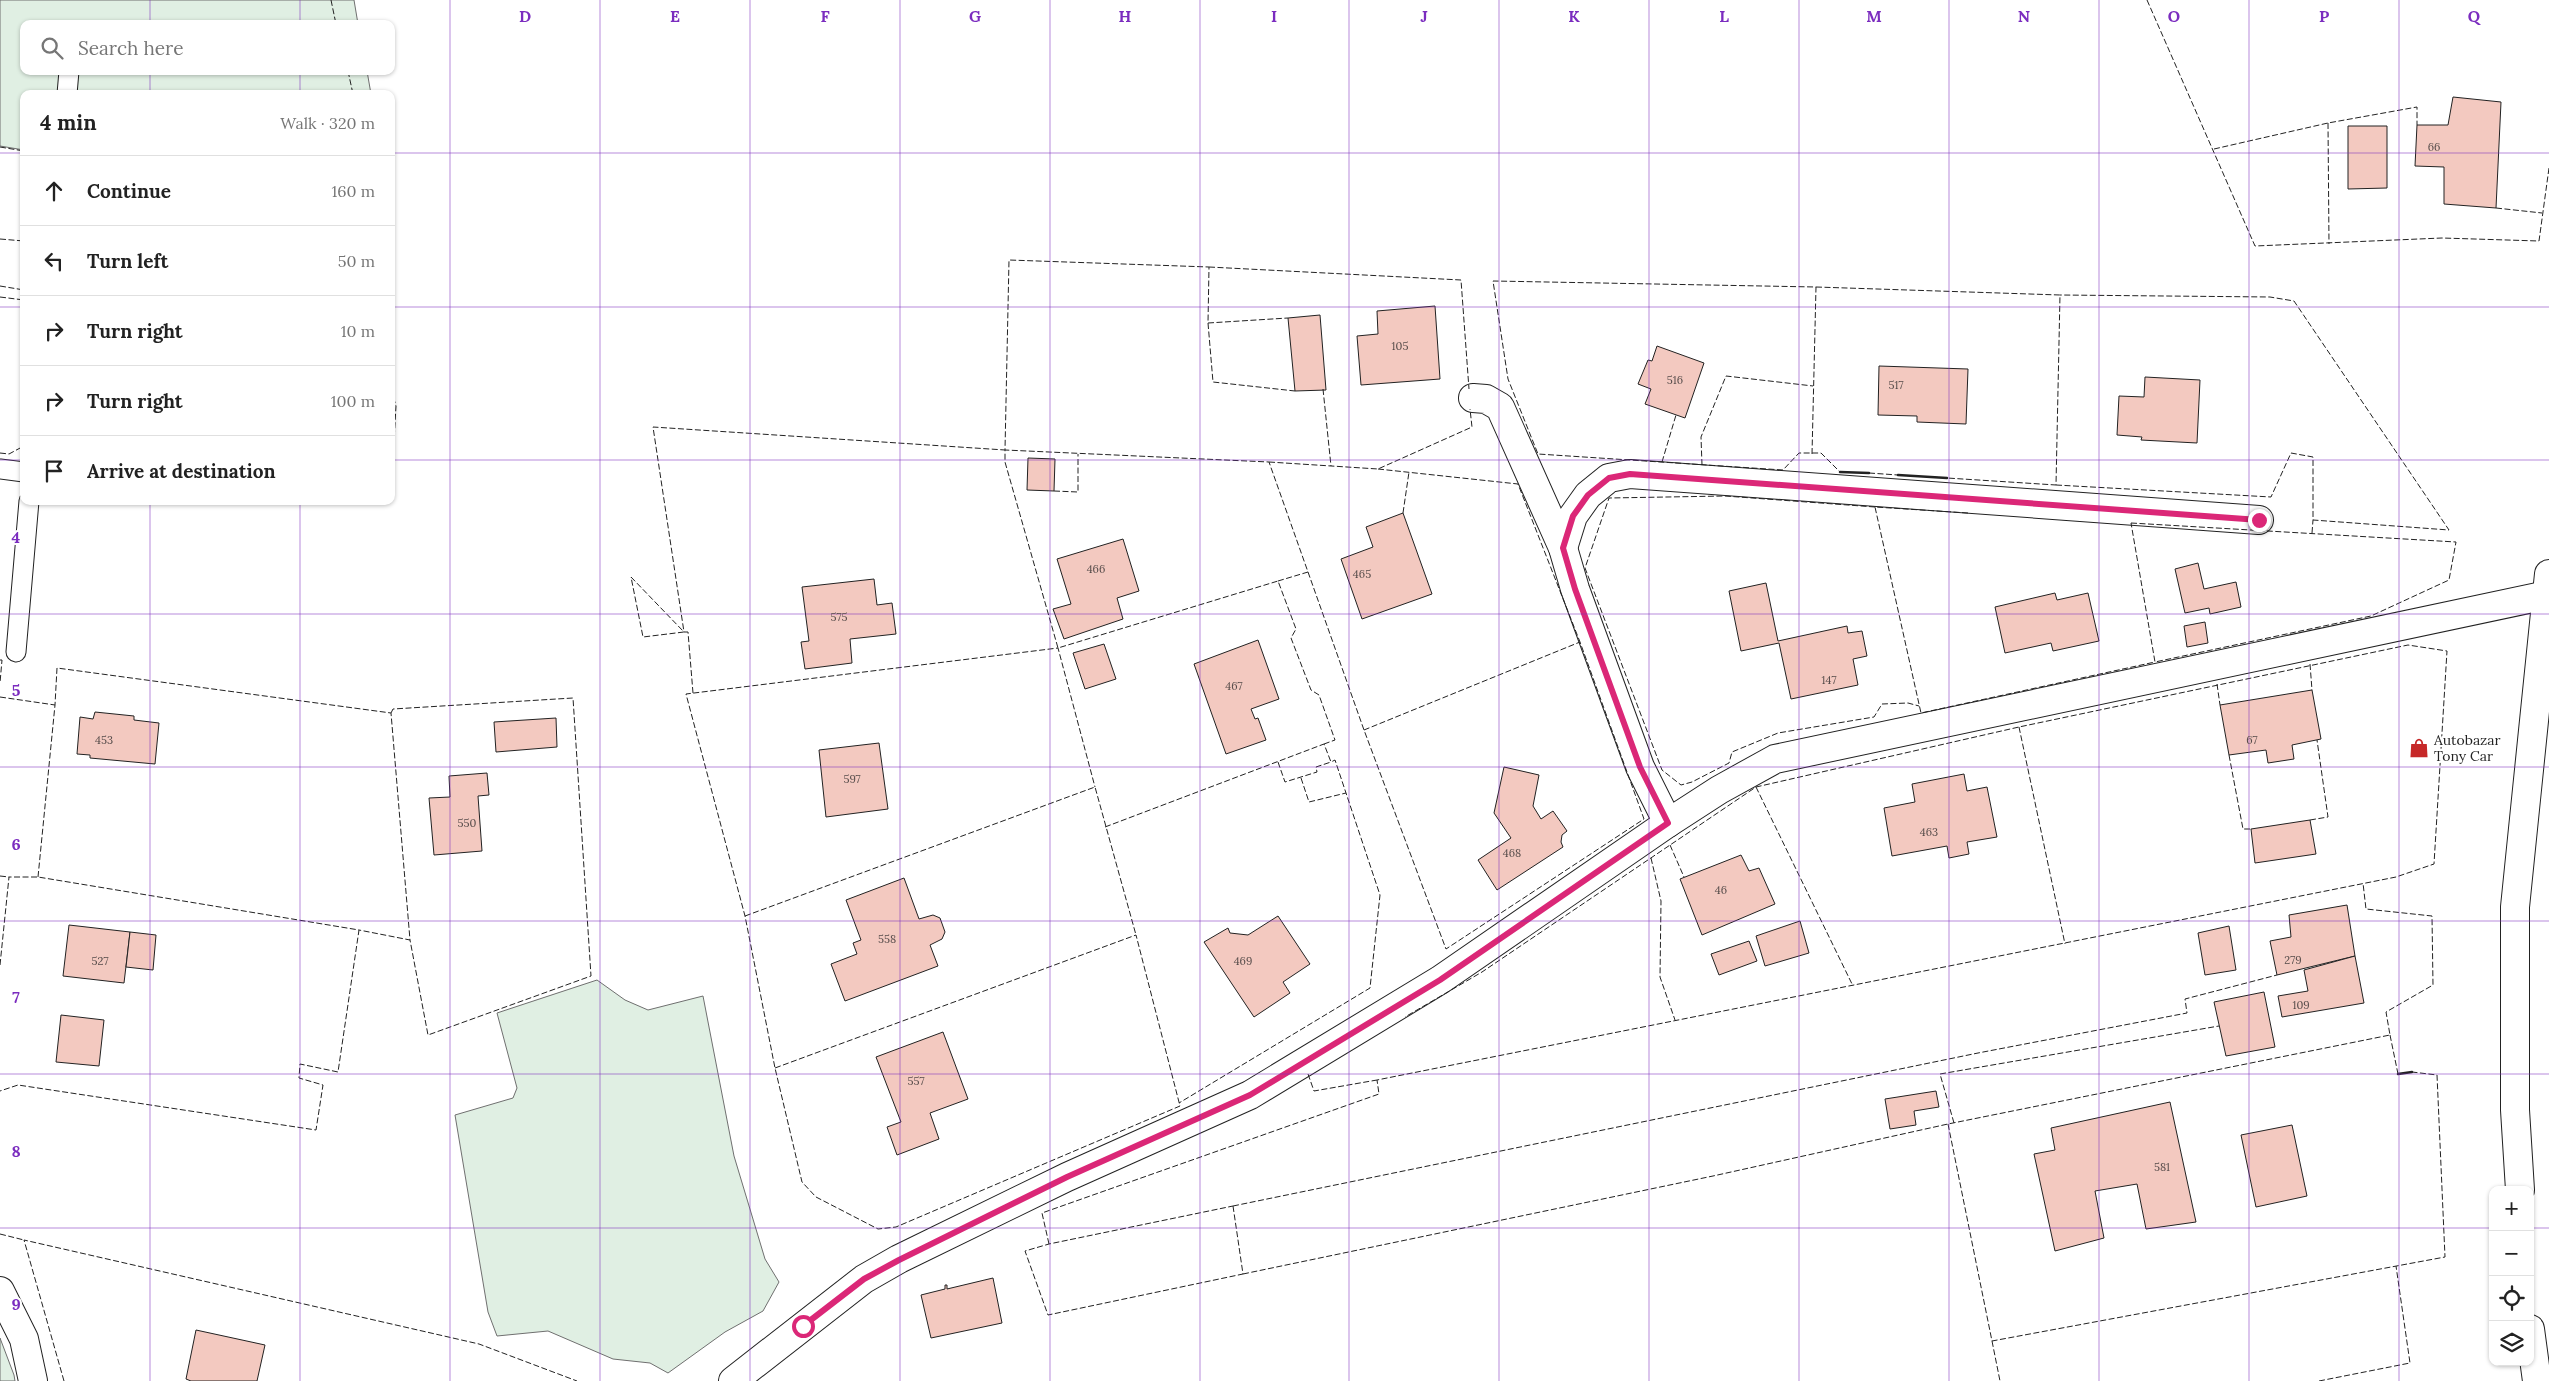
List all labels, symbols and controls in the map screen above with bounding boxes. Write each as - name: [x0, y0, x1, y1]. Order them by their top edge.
- text: D: [519, 6, 531, 26]
- text: E: [670, 6, 680, 26]
- text: F: [820, 6, 830, 26]
- text: G: [969, 6, 981, 26]
- text: H: [1119, 6, 1132, 26]
- text: I: [1271, 6, 1277, 26]
- text: J: [1420, 6, 1428, 26]
- text: K: [1568, 6, 1580, 26]
- text: L: [1719, 6, 1729, 26]
- text: M: [1866, 6, 1882, 26]
- text: N: [2018, 6, 2030, 26]
- text: O: [2168, 6, 2180, 26]
- text: P: [2319, 6, 2329, 26]
- text: Q: [2468, 6, 2481, 26]
- search box: [20, 20, 395, 75]
- icon: search: [38, 34, 66, 62]
- text: Search here: [78, 36, 184, 60]
- text: 4 min: [40, 109, 97, 136]
- text: Walk · 320 m: [280, 113, 375, 133]
- house number: 66: [2428, 140, 2440, 154]
- icon: ahead: [40, 177, 68, 205]
- text: Continue: [87, 179, 171, 203]
- text: 160 m: [331, 181, 375, 201]
- icon: left: [40, 247, 68, 275]
- text: Turn left: [87, 249, 168, 273]
- text: 50 m: [338, 251, 375, 271]
- icon: right: [40, 317, 68, 345]
- text: Turn right: [87, 319, 183, 343]
- text: 10 m: [341, 321, 375, 341]
- house number: 105: [1392, 339, 1408, 353]
- house number: 516: [1667, 373, 1683, 387]
- house number: 517: [1888, 378, 1904, 392]
- icon: right: [40, 387, 68, 415]
- text: Turn right: [87, 389, 183, 413]
- text: 100 m: [331, 391, 375, 411]
- icon: arrive: [40, 457, 68, 485]
- text: Arrive at destination: [87, 459, 276, 483]
- route end: [2248, 509, 2271, 532]
- text: 4: [12, 527, 21, 547]
- house number: 466: [1087, 562, 1105, 576]
- house number: 465: [1353, 567, 1371, 581]
- house number: 575: [830, 610, 848, 624]
- house number: 147: [1821, 673, 1837, 687]
- house number: 467: [1225, 679, 1243, 693]
- text: 5: [12, 680, 21, 700]
- place label: Autobazar Tony Car: [2433, 731, 2501, 765]
- house number: 453: [95, 733, 113, 747]
- house number: 67: [2246, 733, 2258, 747]
- shop icon: Autobazar Tony Car: [2408, 737, 2430, 759]
- house number: 597: [843, 772, 861, 786]
- house number: 550: [458, 816, 477, 830]
- house number: 463: [1920, 825, 1938, 839]
- text: 6: [11, 834, 21, 854]
- house number: 468: [1503, 846, 1521, 860]
- house number: 46: [1715, 883, 1727, 897]
- house number: 558: [878, 932, 896, 946]
- house number: 279: [2284, 953, 2302, 967]
- house number: 527: [92, 954, 108, 968]
- house number: 469: [1234, 954, 1252, 968]
- text: 7: [12, 987, 20, 1007]
- house number: 109: [2292, 998, 2310, 1012]
- house number: 557: [907, 1074, 925, 1088]
- text: 8: [11, 1141, 21, 1161]
- house number: 581: [2154, 1160, 2170, 1174]
- map controls: [2489, 1186, 2534, 1366]
- button: +: [2489, 1186, 2534, 1231]
- button: −: [2489, 1231, 2534, 1276]
- button: locate: [2489, 1276, 2534, 1321]
- text: 9: [11, 1294, 21, 1314]
- route start: [792, 1315, 815, 1338]
- button: layers: [2489, 1321, 2534, 1366]

